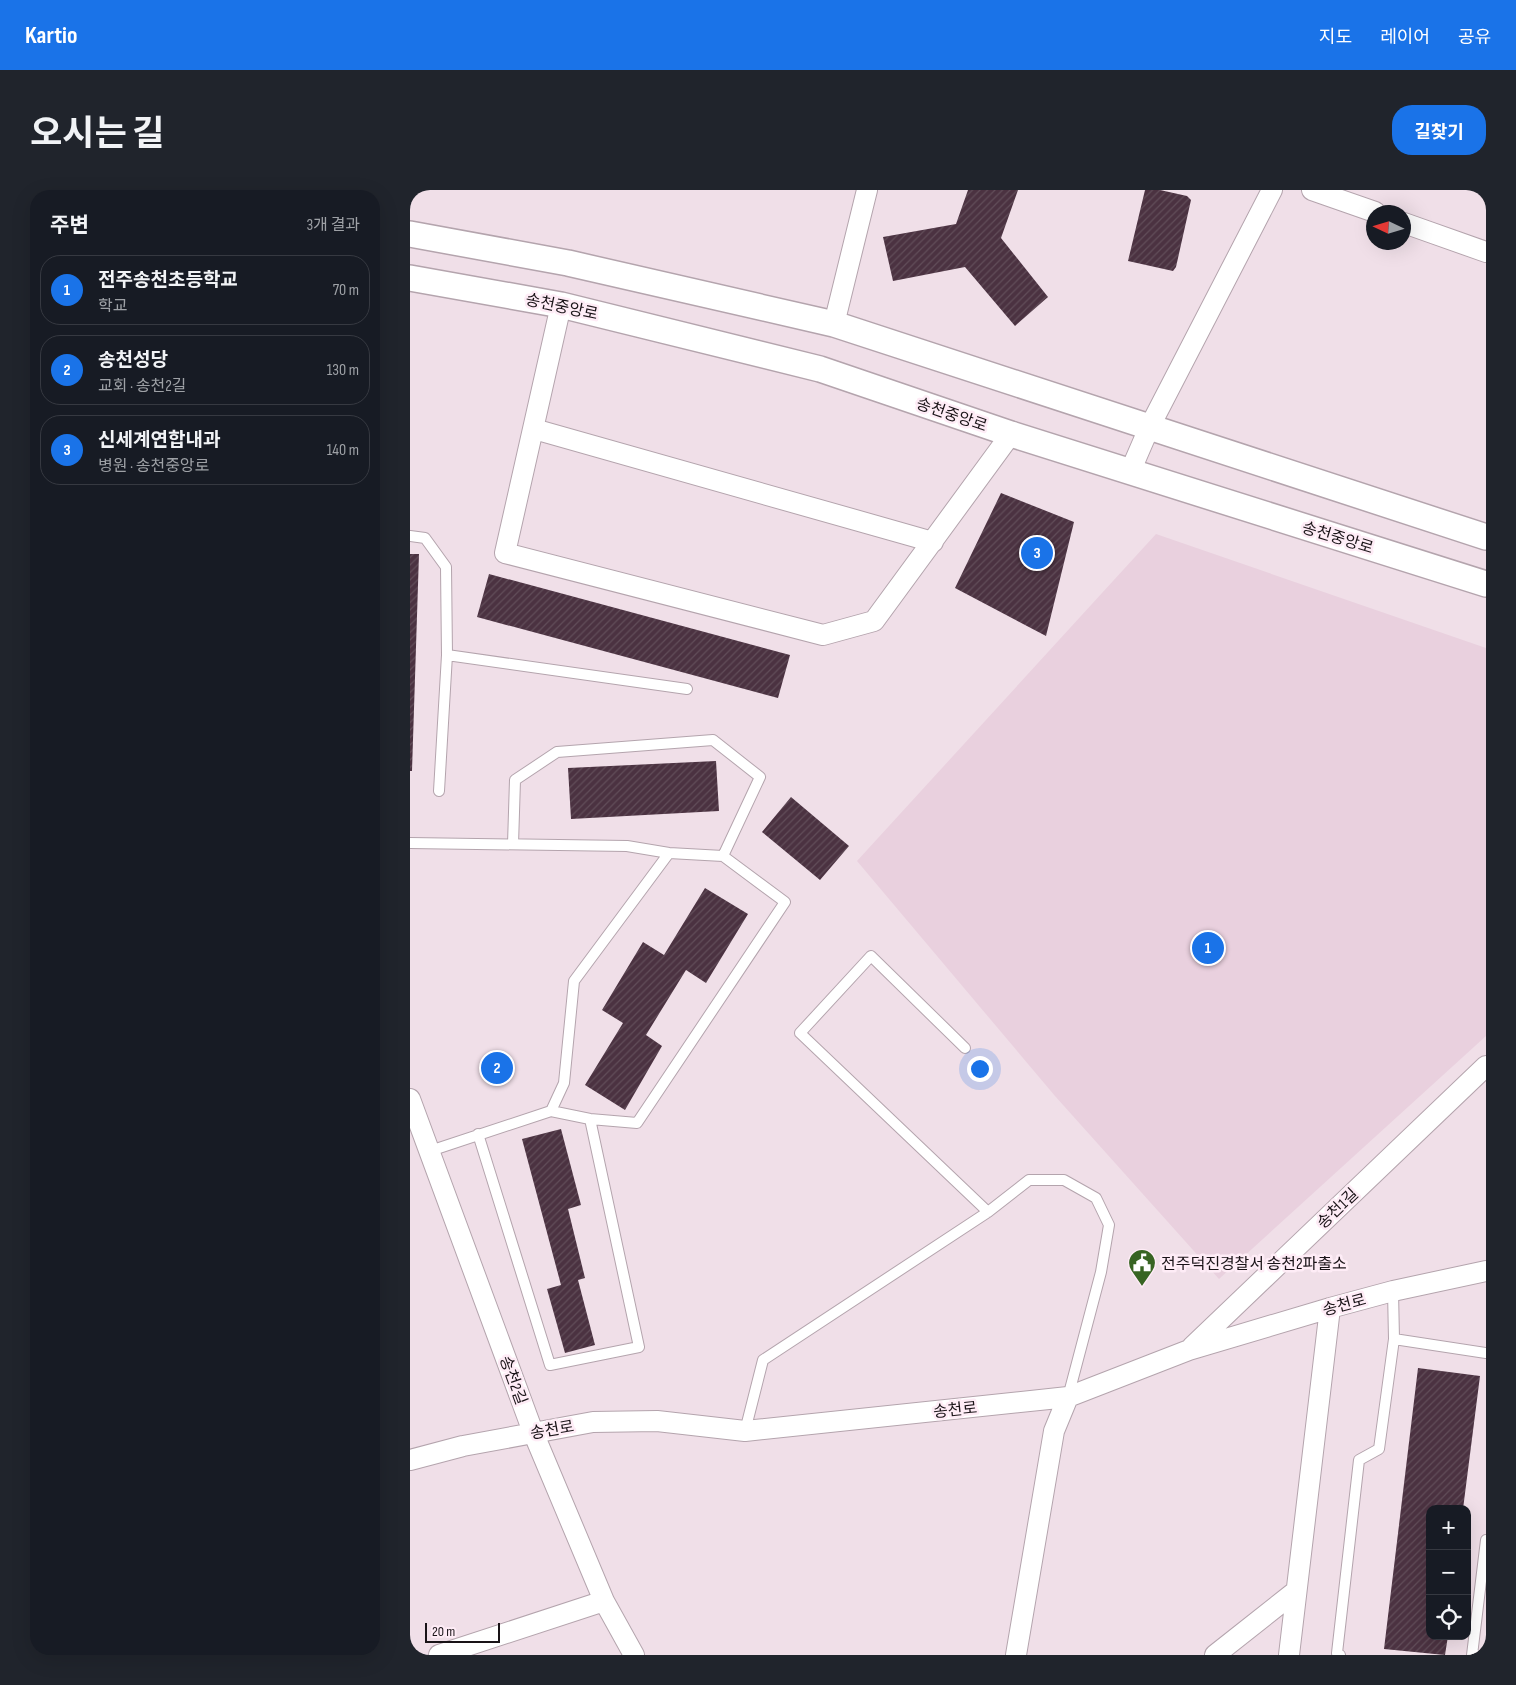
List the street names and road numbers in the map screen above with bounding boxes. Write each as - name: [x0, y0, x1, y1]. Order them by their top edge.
- street label: 송천중앙로: [524, 291, 600, 324]
- street label: 송천중앙로: [914, 394, 990, 436]
- street label: 송천중앙로: [1300, 519, 1376, 558]
- street label: 송천1길: [1314, 1185, 1363, 1233]
- street label: 송천로: [1321, 1290, 1368, 1320]
- street label: 송천2길: [495, 1353, 530, 1408]
- street label: 송천로: [932, 1399, 978, 1422]
- street label: 송천로: [529, 1417, 576, 1444]

